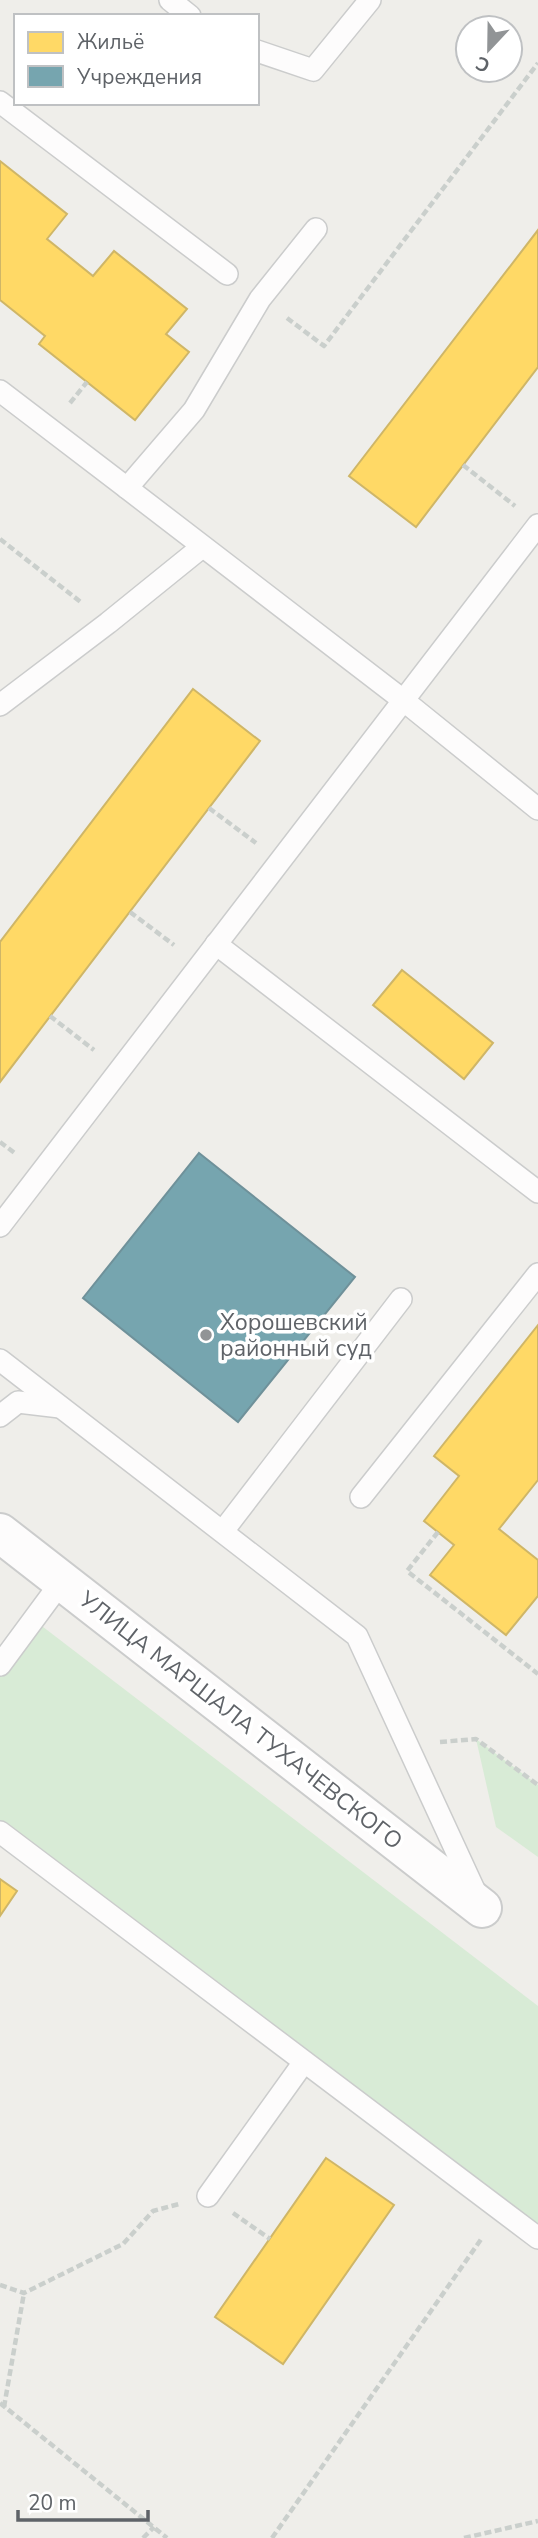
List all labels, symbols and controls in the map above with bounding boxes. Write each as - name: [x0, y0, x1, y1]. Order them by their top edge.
- legend: [14, 14, 259, 105]
- north arrow: [454, 14, 524, 84]
- text: Жильё: [77, 28, 144, 56]
- text: С: [472, 49, 494, 78]
- text: Учреждения: [76, 63, 202, 91]
- place label: Хорошевский районный суд: [220, 1307, 372, 1364]
- marker: Хорошевский районный суд: [198, 1327, 214, 1343]
- street label: УЛИЦА МАРШАЛА ТУХАЧЕВСКОГО: [72, 1584, 409, 1857]
- scale bar: [18, 2478, 147, 2522]
- text: 20 m: [28, 2489, 77, 2517]

